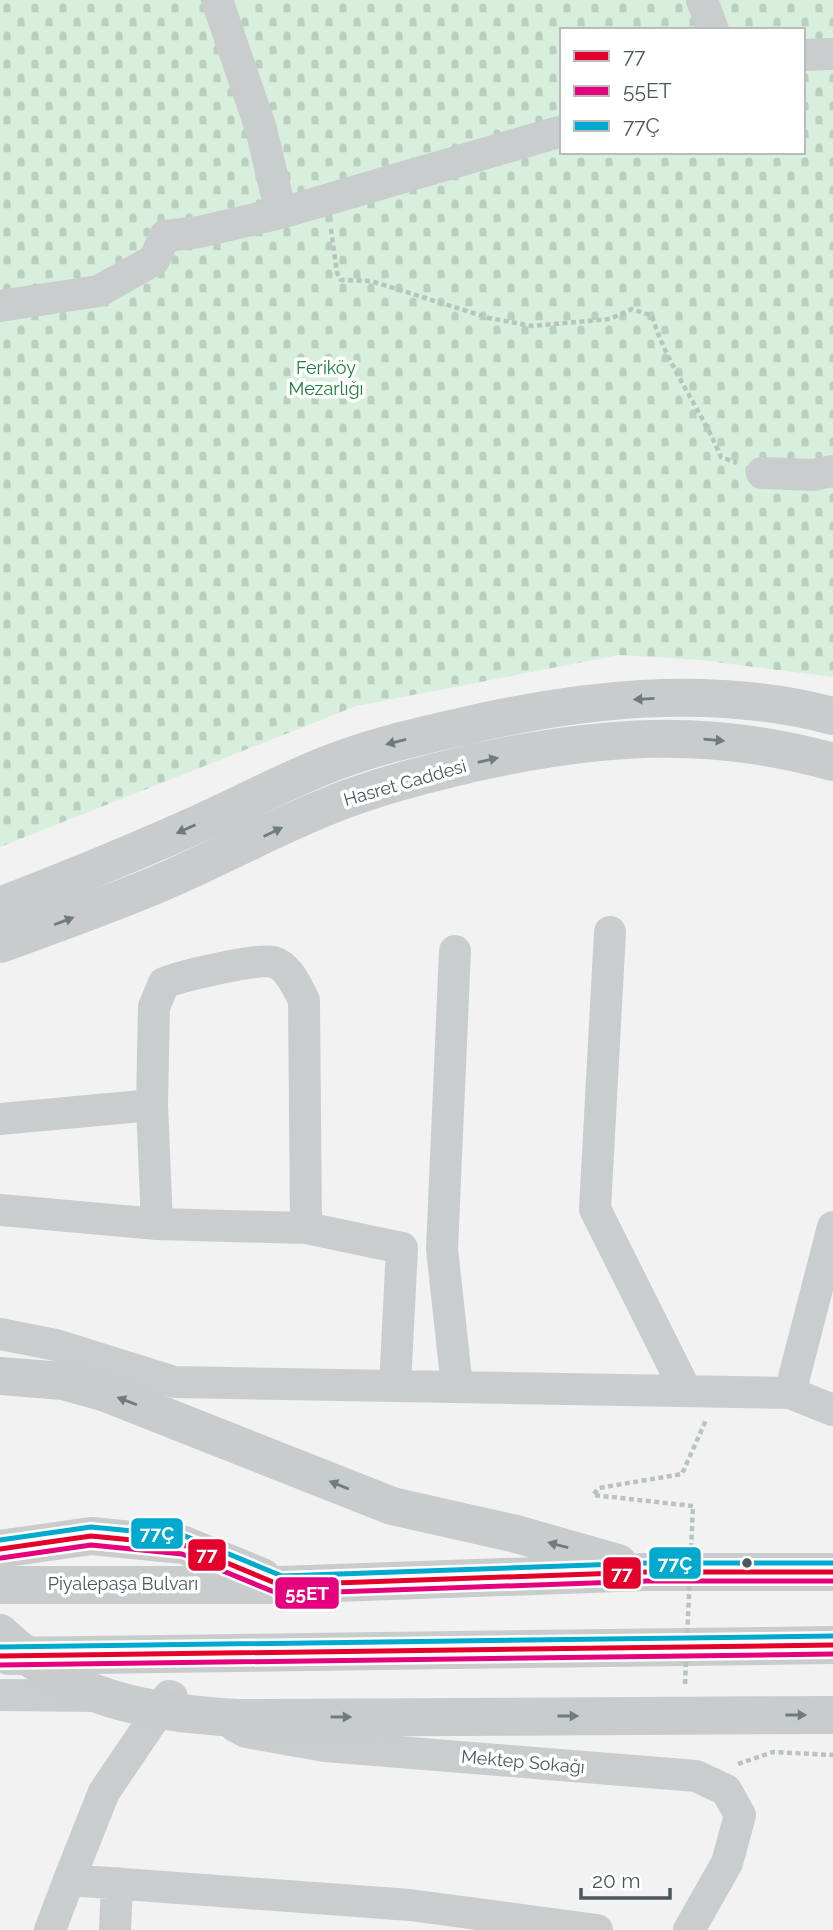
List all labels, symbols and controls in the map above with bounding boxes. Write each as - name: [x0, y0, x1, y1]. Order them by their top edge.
- legend: [560, 28, 805, 154]
- text: 77: [623, 43, 646, 68]
- text: 55ET: [623, 78, 672, 103]
- text: 77Ç: [623, 113, 660, 138]
- park label: Feriköy Mezarlığı: [289, 357, 363, 399]
- one-way arrow: [632, 693, 654, 704]
- one-way arrow: [703, 735, 725, 746]
- one-way arrow: [385, 737, 407, 748]
- one-way arrow: [477, 754, 499, 765]
- street label: Hasret Caddesi: [341, 755, 469, 810]
- one-way arrow: [176, 823, 196, 835]
- one-way arrow: [263, 826, 283, 837]
- one-way arrow: [54, 915, 75, 926]
- one-way arrow: [117, 1396, 138, 1407]
- one-way arrow: [329, 1479, 350, 1490]
- line badge: 77Ç: [130, 1517, 184, 1550]
- text: 77Ç: [140, 1522, 174, 1544]
- line badge: 77: [187, 1538, 227, 1572]
- one-way arrow: [547, 1539, 569, 1550]
- text: 77: [196, 1543, 218, 1565]
- line badge: 77Ç: [648, 1546, 702, 1580]
- text: 77Ç: [658, 1552, 692, 1574]
- line badge: 77: [602, 1556, 642, 1590]
- unlabelled marker: [740, 1556, 754, 1570]
- text: 77: [611, 1562, 633, 1584]
- street label: Piyalepaşa Bulvarı: [48, 1573, 198, 1594]
- line badge: 55ET: [274, 1576, 340, 1610]
- text: 55ET: [285, 1582, 329, 1604]
- one-way arrow: [785, 1709, 807, 1721]
- one-way arrow: [557, 1710, 579, 1722]
- one-way arrow: [330, 1711, 352, 1723]
- street label: Mektep Sokağı: [460, 1746, 586, 1777]
- scale bar: [581, 1856, 670, 1900]
- text: 20 m: [592, 1868, 640, 1893]

